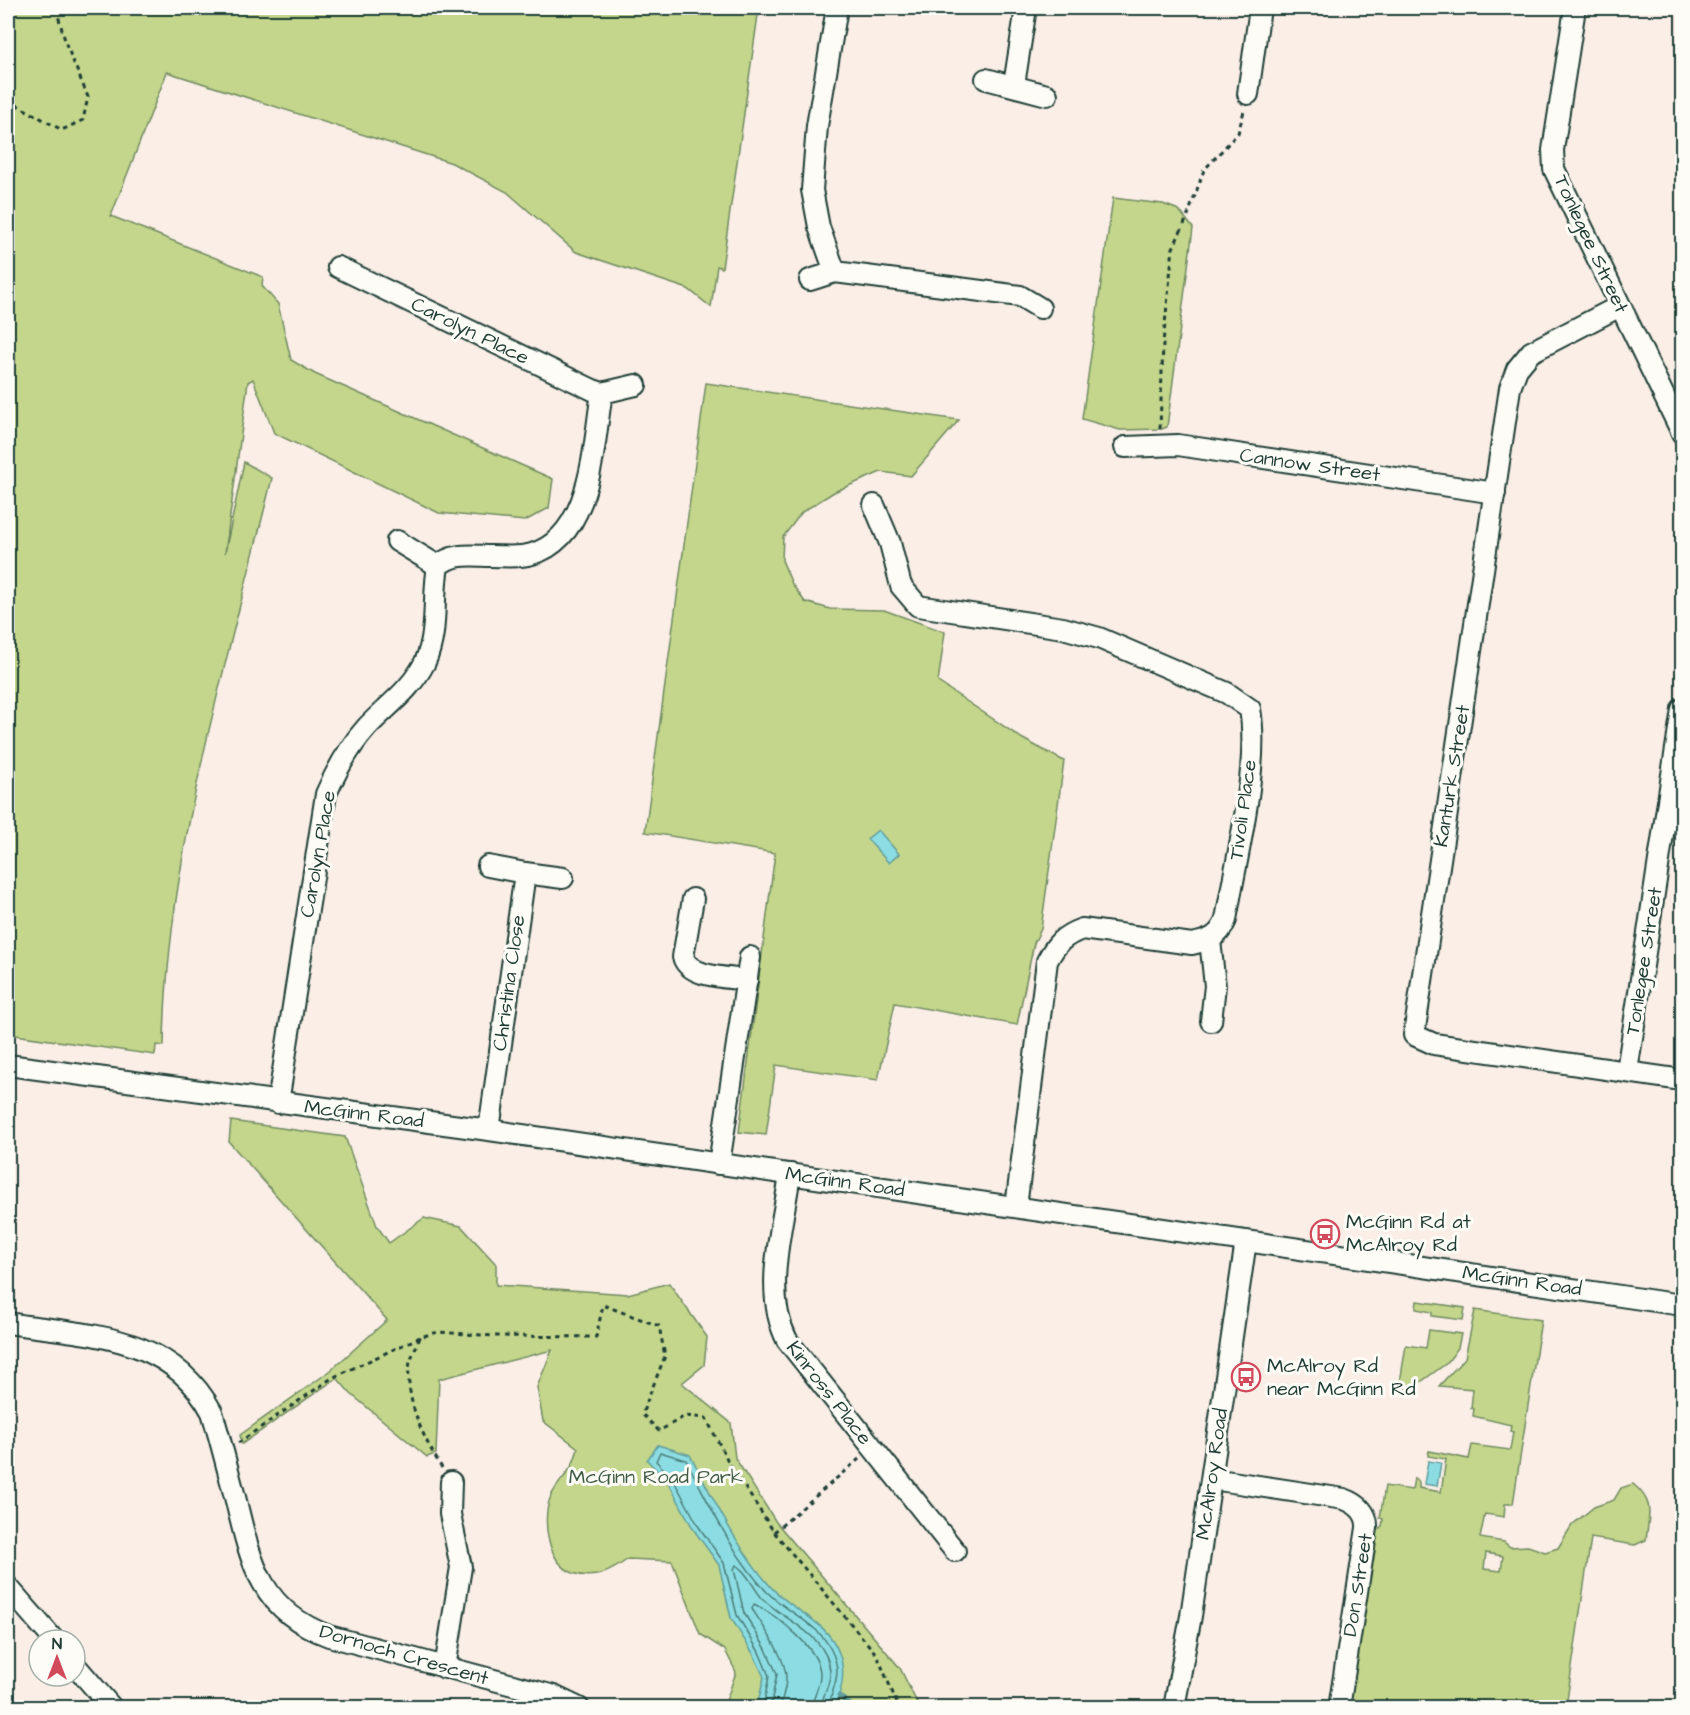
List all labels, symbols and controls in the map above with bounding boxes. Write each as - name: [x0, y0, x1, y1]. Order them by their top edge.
- street label: Tonlegee Street: [1546, 170, 1635, 318]
- street label: Carolyn Place: [406, 290, 534, 373]
- street label: Cannow Street: [1238, 441, 1382, 489]
- street label: Kanturk Street: [1427, 703, 1477, 849]
- street label: Tivoli Place: [1222, 758, 1264, 862]
- street label: Carolyn Place: [293, 788, 344, 920]
- street label: Tonlegee Street: [1618, 885, 1670, 1037]
- street label: Christina Close: [486, 913, 532, 1053]
- street label: McGinn Road: [303, 1093, 425, 1135]
- street label: McGinn Road: [784, 1160, 906, 1204]
- place label: McGinn Rd at McAlroy Rd: [1346, 1208, 1471, 1260]
- bus stop icon: McGinn Rd at McAlroy Rd: [1309, 1218, 1341, 1250]
- street label: McGinn Road: [1461, 1259, 1583, 1303]
- street label: Kinross Place: [779, 1335, 879, 1451]
- place label: McAlroy Rd near McGinn Rd: [1267, 1352, 1416, 1403]
- bus stop icon: McAlroy Rd near McGinn Rd: [1230, 1361, 1262, 1393]
- street label: McAlroy Road: [1189, 1407, 1236, 1542]
- park label: McGinn Road Park: [569, 1463, 743, 1491]
- street label: Don Street: [1336, 1531, 1380, 1639]
- street label: Dornoch Crescent: [316, 1617, 492, 1693]
- north arrow: [27, 1628, 87, 1688]
- text: N: [52, 1633, 62, 1655]

